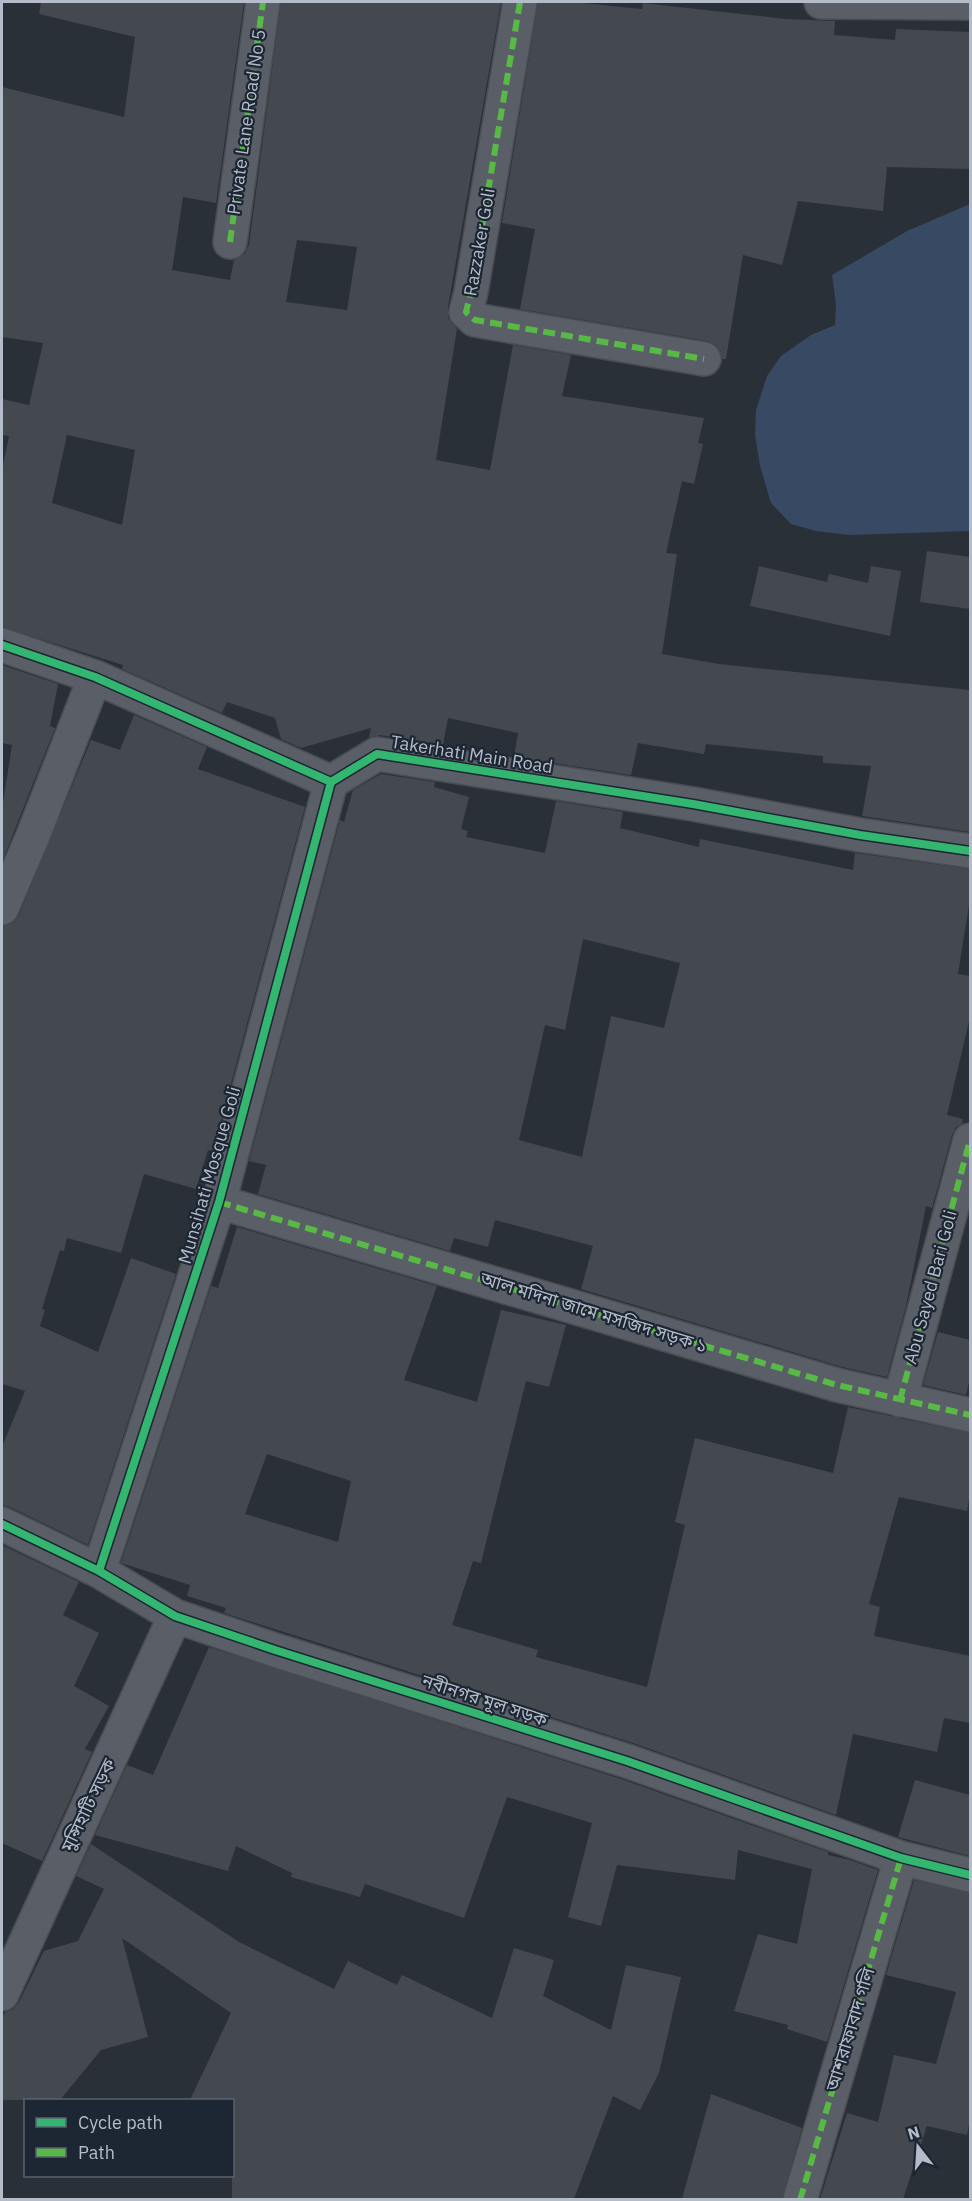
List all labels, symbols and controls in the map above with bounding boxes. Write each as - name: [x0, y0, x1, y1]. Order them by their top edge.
- street label: Private Lane Road No 5: [222, 28, 270, 216]
- street label: Razzaker Goli: [458, 186, 500, 298]
- street label: Takerhati Main Road: [389, 730, 555, 778]
- street label: Munsihati Mosque Goli: [173, 1084, 245, 1266]
- street label: Abu Sayed Bari Goli: [898, 1207, 962, 1367]
- street label: আল মদিনা জামে মসজিদ সড়ক ১: [477, 1266, 710, 1358]
- street label: নবীনগর মূল সড়ক: [418, 1669, 551, 1731]
- street label: মুন্সিহাটি সড়ক: [55, 1754, 121, 1856]
- street label: আশরাফাবাদ গলি: [820, 1964, 880, 2094]
- legend: [24, 2099, 234, 2177]
- text: Cycle path: [78, 2111, 163, 2134]
- north arrow: [888, 2117, 948, 2177]
- text: N: [905, 2121, 922, 2144]
- text: Path: [78, 2141, 115, 2164]

